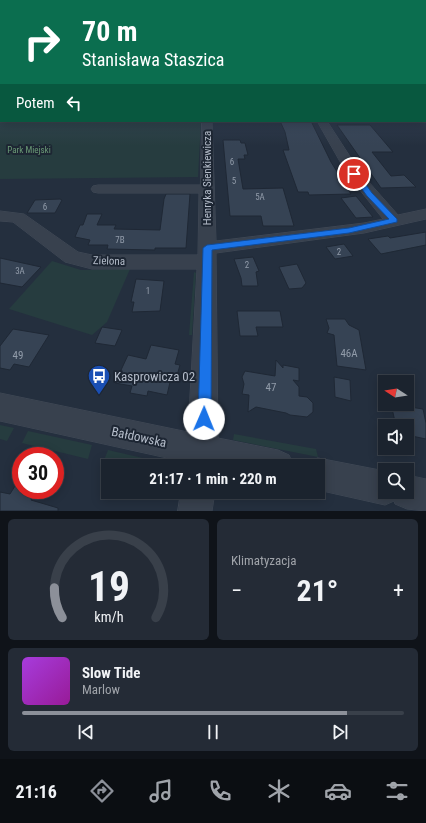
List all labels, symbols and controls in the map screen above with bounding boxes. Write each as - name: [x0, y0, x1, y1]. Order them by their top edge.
- text: 70 m: [82, 15, 138, 48]
- icon: right: [16, 16, 68, 68]
- text: Stanisława Staszica: [82, 49, 224, 70]
- icon: left: [63, 92, 85, 114]
- text: Potem: [16, 94, 55, 112]
- street label: Henryka Sienkiewicza: [201, 131, 214, 225]
- park label: Park Miejski: [7, 145, 51, 155]
- house number: 6: [230, 157, 234, 167]
- pin: [337, 157, 371, 191]
- icon: arrive: [343, 163, 365, 185]
- house number: 5: [232, 176, 237, 186]
- house number: 5A: [255, 192, 265, 202]
- house number: 6: [43, 202, 47, 212]
- house number: 7B: [115, 235, 125, 245]
- house number: 2: [337, 247, 342, 257]
- street label: Zielona: [93, 254, 125, 268]
- house number: 2: [245, 260, 250, 270]
- house number: 3A: [15, 266, 25, 276]
- house number: 1: [146, 286, 150, 296]
- house number: 46A: [340, 347, 358, 360]
- house number: 49: [13, 349, 23, 362]
- bus stop icon: Kasprowicza 02: [86, 363, 112, 396]
- place label: Kasprowicza 02: [114, 369, 195, 384]
- north arrow: [378, 375, 414, 411]
- map controls: [378, 375, 414, 499]
- house number: 47: [266, 381, 276, 394]
- position arrow: [183, 398, 225, 440]
- button: sound: [378, 419, 414, 455]
- street label: Bałdowska: [110, 424, 168, 450]
- speed limit sign: 30: [12, 447, 64, 499]
- button: search: [378, 463, 414, 499]
- text: 21:17 · 1 min · 220 m: [149, 470, 277, 488]
- text: Klimatyzacja: [231, 553, 296, 568]
- text: 19: [87, 561, 130, 610]
- text: 21°: [297, 573, 339, 608]
- text: −: [231, 578, 242, 603]
- text: +: [393, 578, 404, 603]
- text: km/h: [94, 608, 123, 624]
- text: Slow Tide: [82, 664, 140, 682]
- text: Marlow: [82, 682, 120, 697]
- icon: previous: [75, 721, 97, 743]
- icon: pause: [202, 721, 224, 743]
- icon: next: [329, 721, 351, 743]
- icon: directions: [88, 777, 116, 805]
- icon: music: [147, 777, 175, 805]
- icon: phone: [206, 777, 234, 805]
- icon: climate: [265, 777, 293, 805]
- icon: car: [324, 777, 352, 805]
- icon: filters: [383, 777, 411, 805]
- text: 21:16: [15, 781, 57, 802]

